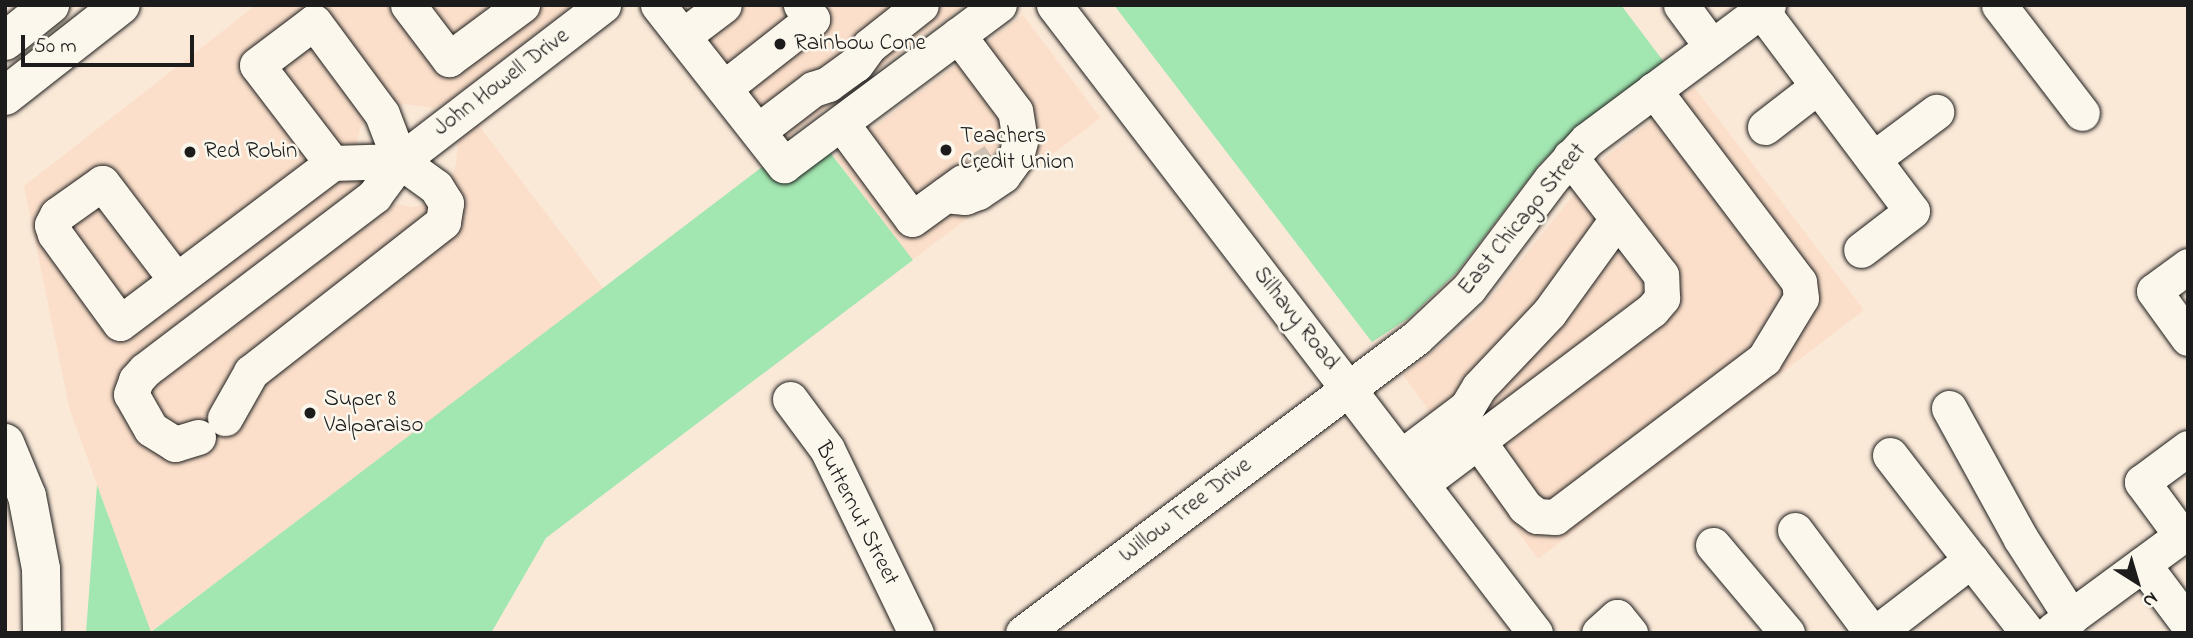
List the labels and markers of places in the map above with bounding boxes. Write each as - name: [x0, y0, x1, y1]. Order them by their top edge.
- place label: Rainbow Cone: [794, 30, 926, 58]
- marker: Rainbow Cone: [772, 36, 788, 52]
- place label: Teachers Credit Union: [960, 123, 1074, 177]
- place label: Red Robin: [204, 138, 297, 166]
- marker: Teachers Credit Union: [938, 142, 954, 158]
- marker: Red Robin: [182, 144, 198, 160]
- place label: Super 8 Valparaiso: [324, 386, 423, 440]
- marker: Super 8 Valparaiso: [302, 405, 318, 421]

